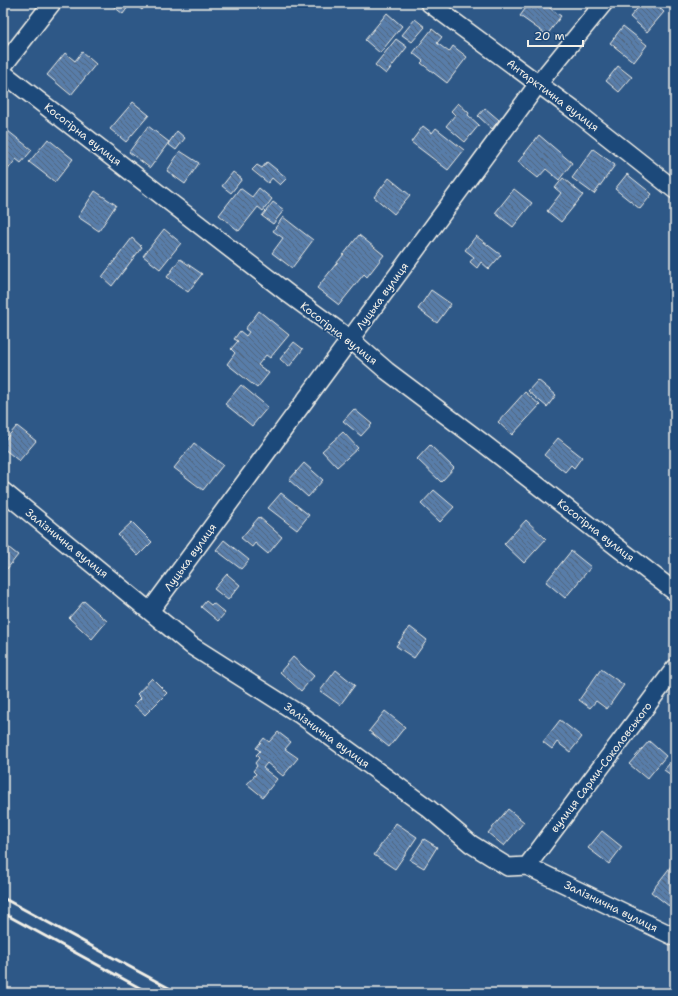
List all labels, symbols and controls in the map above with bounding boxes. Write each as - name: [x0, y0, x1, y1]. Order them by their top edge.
- scale bar: [528, 22, 583, 48]
- text: 20 m: [534, 28, 565, 44]
- street label: Антарктична вулиця: [504, 56, 602, 135]
- street label: Косогірна вулиця: [41, 99, 124, 169]
- street label: Луцька вулиця: [353, 259, 412, 333]
- street label: Косогірна вулиця: [297, 298, 380, 368]
- street label: Косогірна вулиця: [554, 495, 637, 565]
- street label: Залізнична вулиця: [22, 505, 111, 581]
- street label: Луцька вулиця: [161, 520, 220, 594]
- street label: Залізнична вулиця: [281, 699, 373, 772]
- street label: вулиця Сарми-Соколовського: [547, 699, 656, 836]
- street label: Залізнична вулиця: [561, 877, 660, 936]

